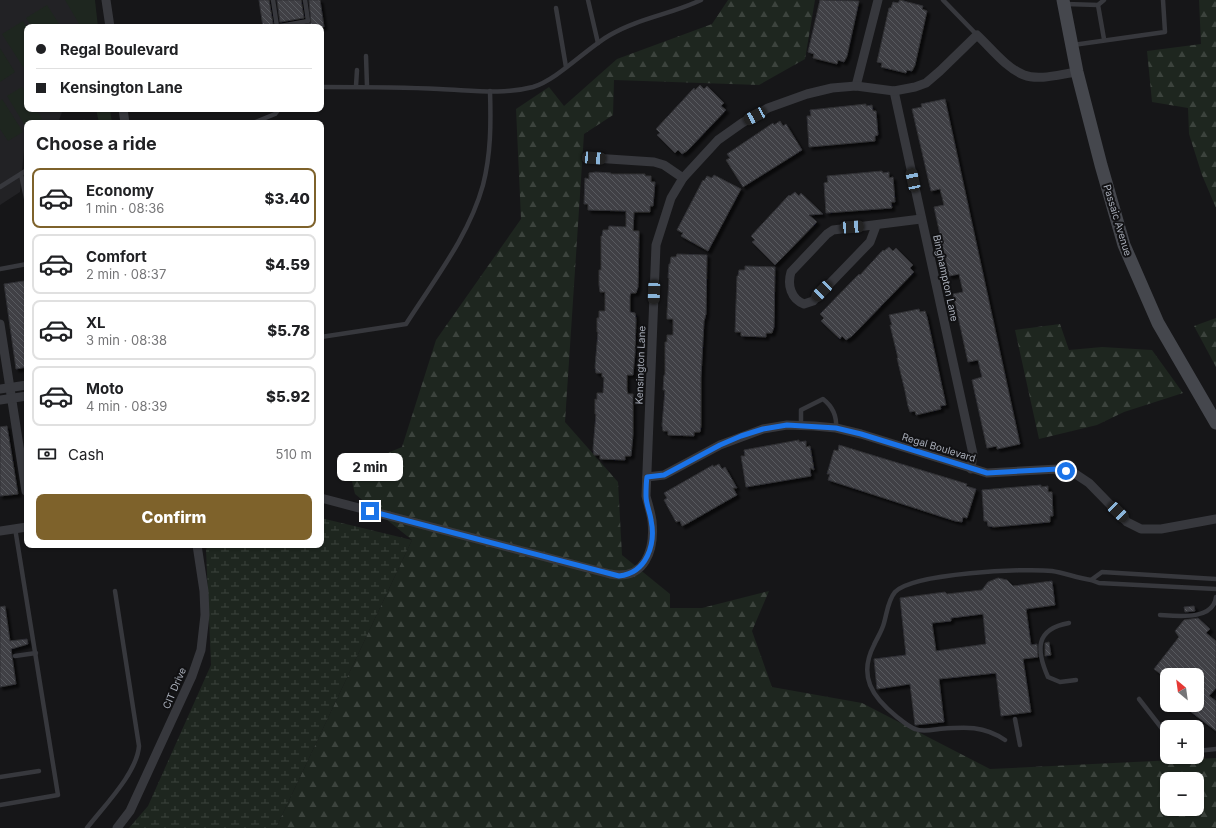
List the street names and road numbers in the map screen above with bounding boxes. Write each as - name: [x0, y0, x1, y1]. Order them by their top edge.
- street label: Passaic Avenue: [1101, 183, 1135, 257]
- street label: Binghampton Lane: [931, 234, 961, 323]
- street label: Kensington Lane: [633, 325, 647, 405]
- street label: Regal Boulevard: [901, 430, 977, 464]
- street label: CIT Drive: [160, 665, 188, 711]

